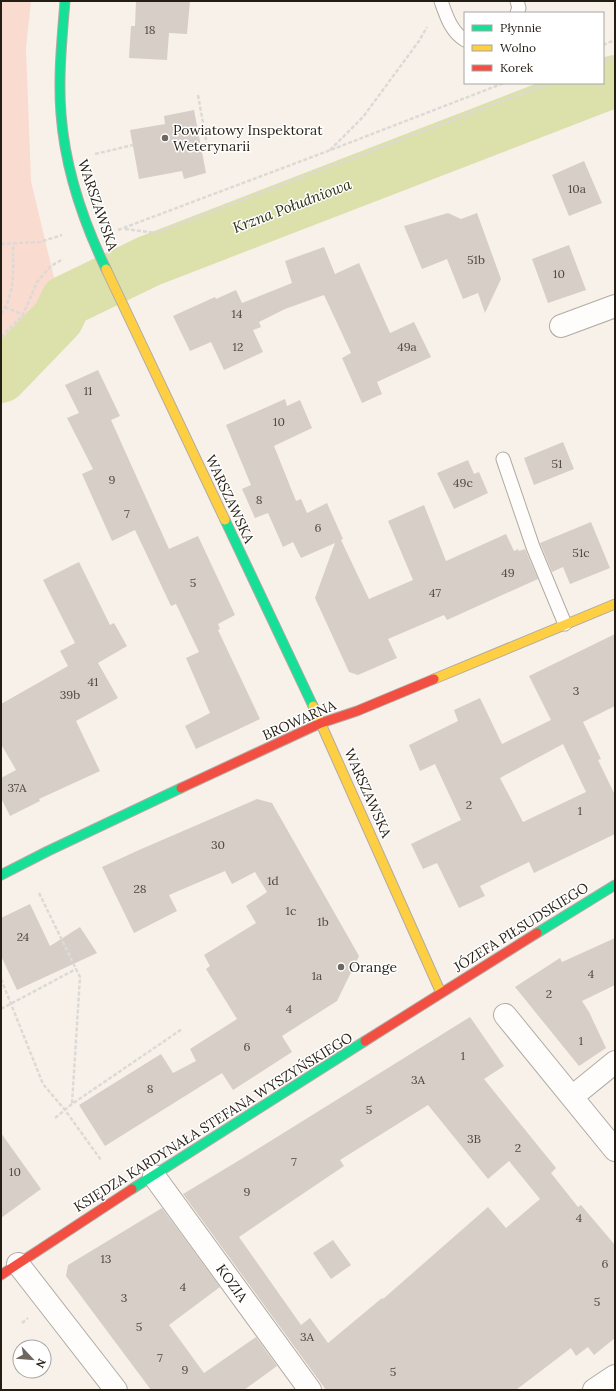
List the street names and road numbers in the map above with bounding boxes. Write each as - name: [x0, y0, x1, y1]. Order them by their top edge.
- street label: WARSZAWSKA: [74, 157, 122, 253]
- street label: WARSZAWSKA: [202, 452, 258, 546]
- street label: BROWARNA: [259, 696, 339, 744]
- street label: WARSZAWSKA: [340, 746, 396, 841]
- street label: JÓZEFA PIŁSUDSKIEGO: [449, 878, 592, 976]
- street label: KSIĘDZA KARDYNAŁA STEFANA WYSZYŃSKIEGO: [70, 1028, 356, 1216]
- street label: KOZIA: [212, 1261, 252, 1306]

